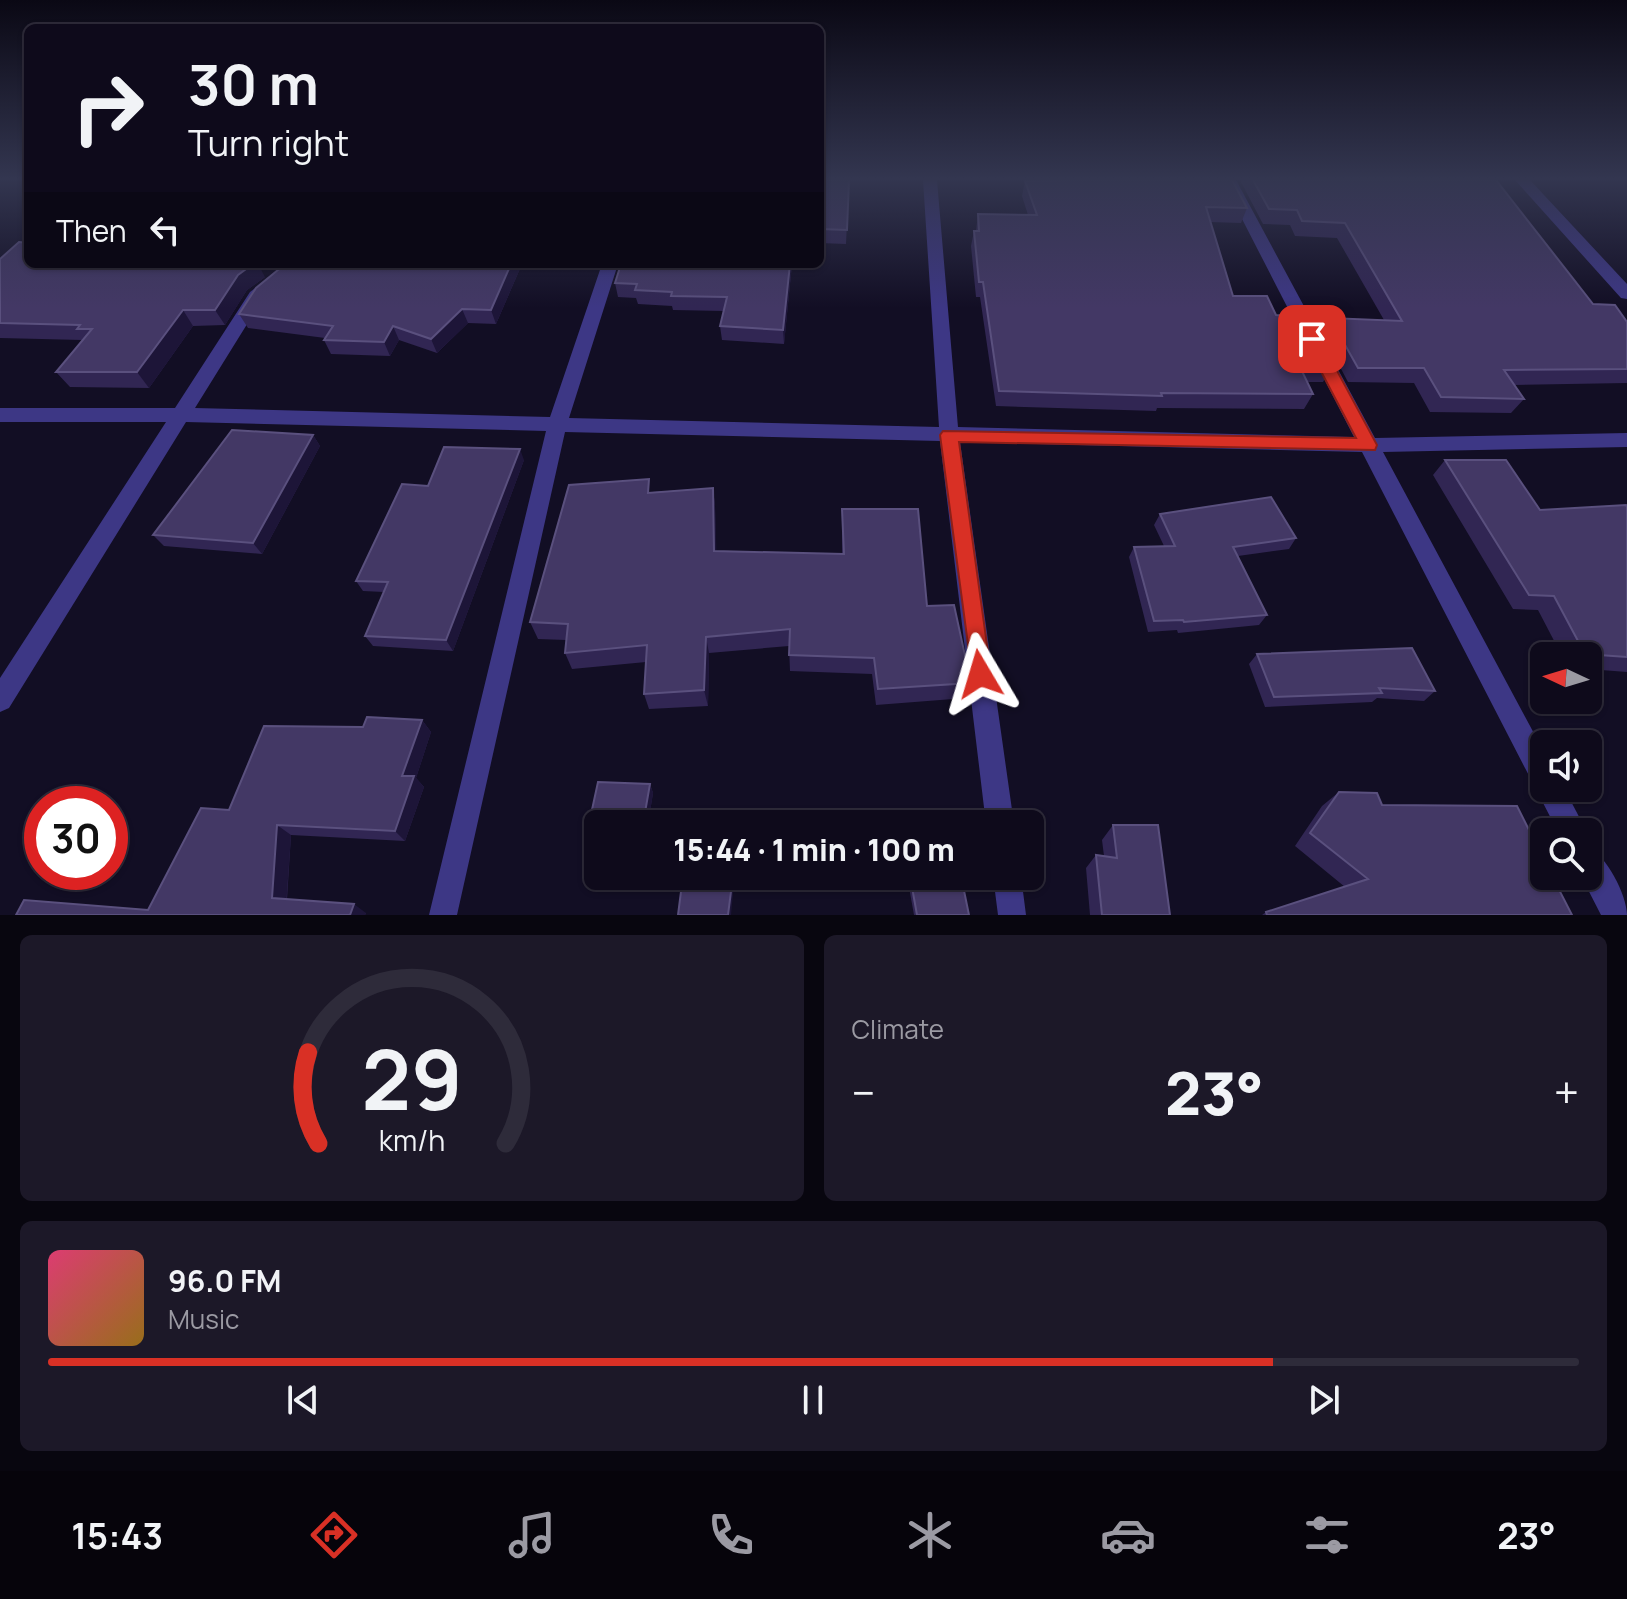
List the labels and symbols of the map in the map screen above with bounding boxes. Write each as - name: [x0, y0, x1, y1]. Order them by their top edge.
- pin: [1278, 305, 1346, 373]
- position arrow: [938, 632, 1022, 716]
- north arrow: [1530, 642, 1602, 714]
- speed limit sign: 30: [24, 786, 128, 890]

